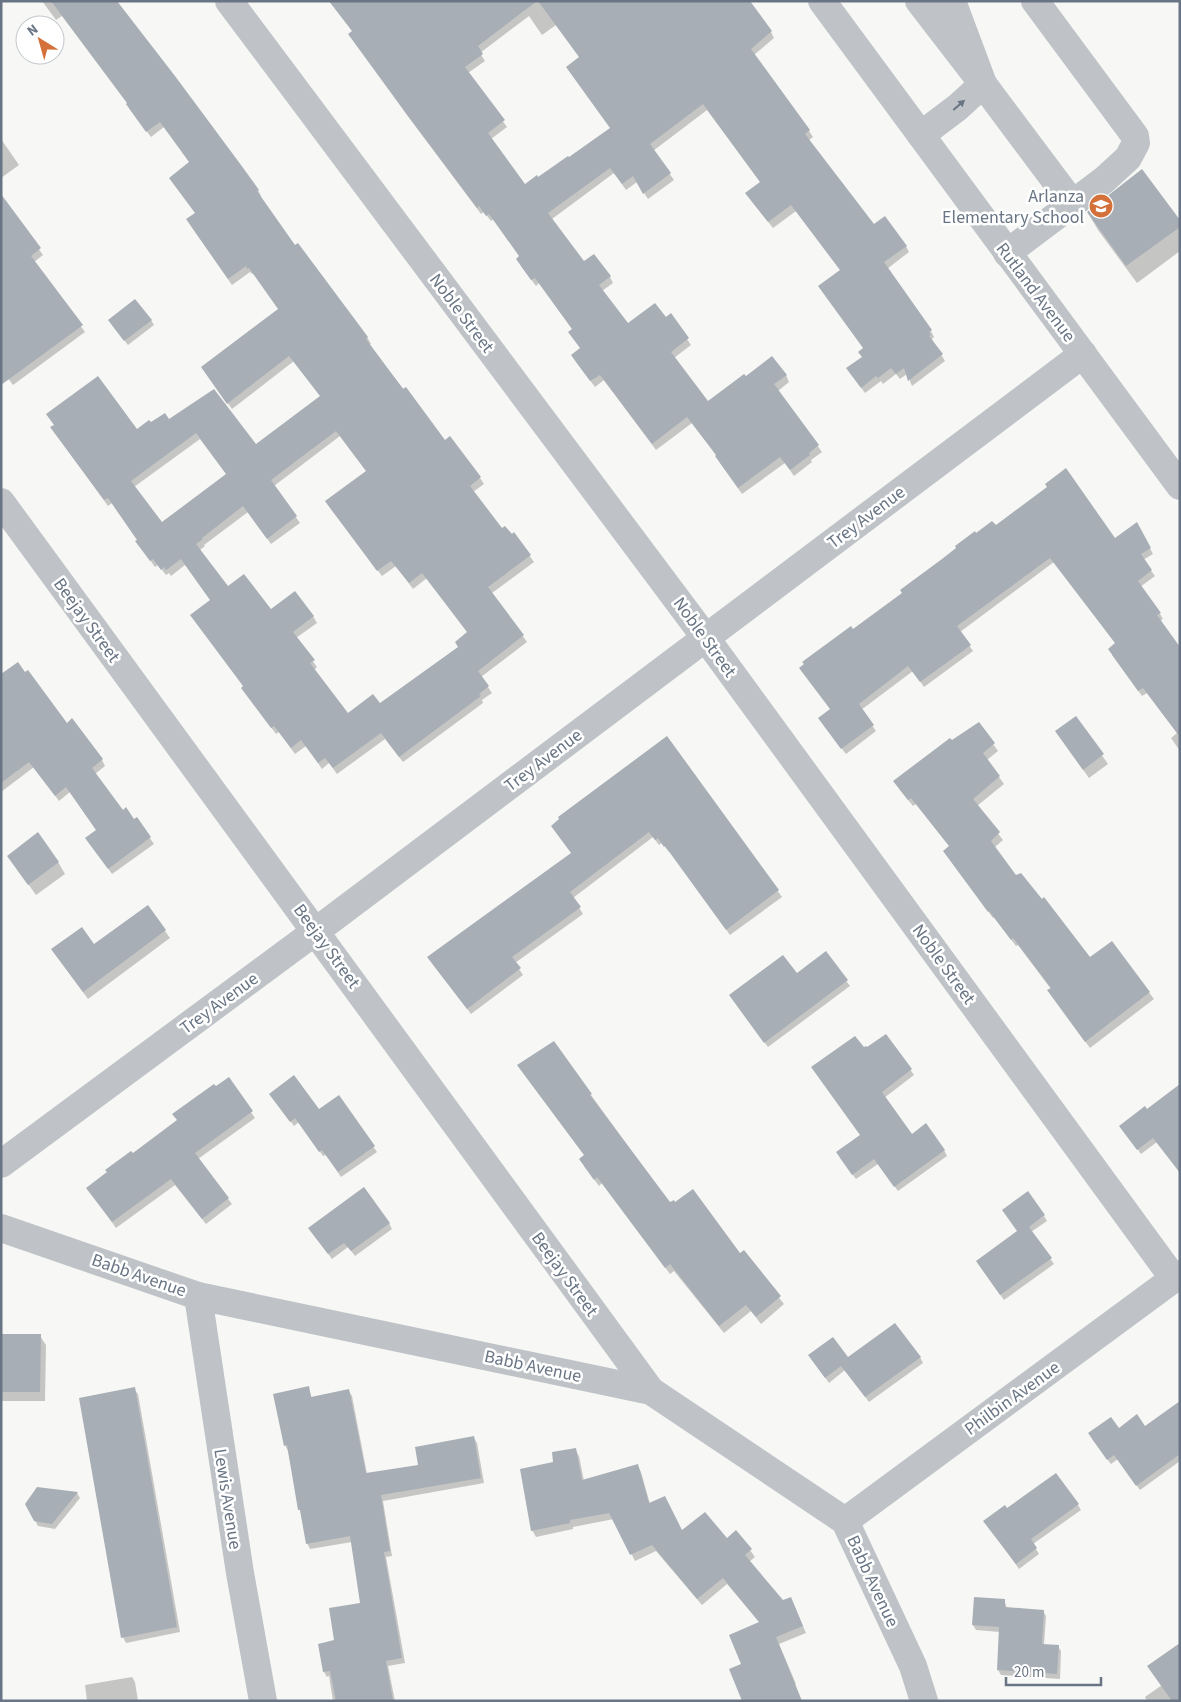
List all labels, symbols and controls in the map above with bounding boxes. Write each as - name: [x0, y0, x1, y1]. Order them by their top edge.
- north arrow: [15, 15, 65, 65]
- text: N: [23, 20, 43, 41]
- one-way arrow: [953, 100, 966, 111]
- place label: Arlanza Elementary School: [942, 184, 1084, 230]
- school or university icon: Arlanza Elementary School: [1088, 193, 1114, 219]
- street label: Rutland Avenue: [990, 237, 1081, 347]
- street label: Noble Street: [423, 268, 500, 358]
- street label: Trey Avenue: [822, 480, 910, 555]
- street label: Beejay Street: [47, 573, 126, 668]
- street label: Noble Street: [667, 592, 742, 682]
- street label: Trey Avenue: [499, 723, 587, 798]
- street label: Beejay Street: [287, 899, 366, 994]
- street label: Noble Street: [906, 919, 981, 1009]
- street label: Trey Avenue: [175, 966, 264, 1040]
- street label: Beejay Street: [525, 1227, 604, 1322]
- street label: Babb Avenue: [88, 1248, 190, 1303]
- street label: Babb Avenue: [482, 1344, 584, 1389]
- street label: Philbin Avenue: [960, 1355, 1065, 1442]
- street label: Lewis Avenue: [207, 1447, 248, 1551]
- street label: Babb Avenue: [840, 1531, 905, 1631]
- scale bar: [1006, 1654, 1101, 1686]
- text: 20 m: [1014, 1662, 1044, 1683]

